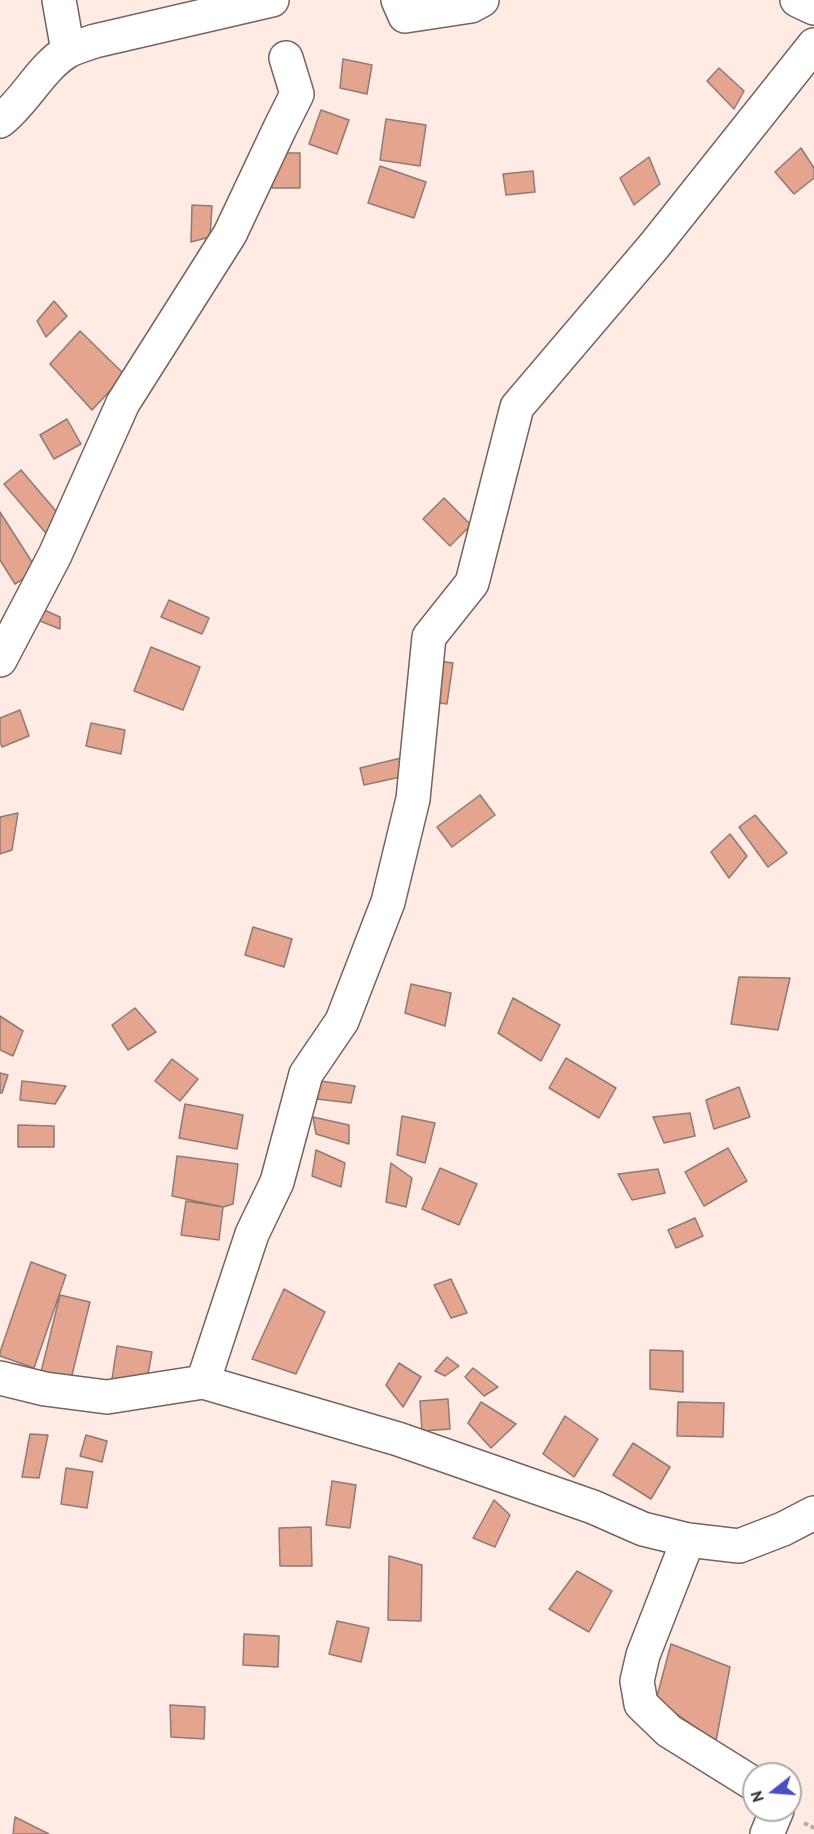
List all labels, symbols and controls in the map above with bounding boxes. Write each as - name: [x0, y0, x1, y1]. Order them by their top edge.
- north arrow: [742, 1762, 802, 1822]
- text: N: [746, 1789, 768, 1805]

